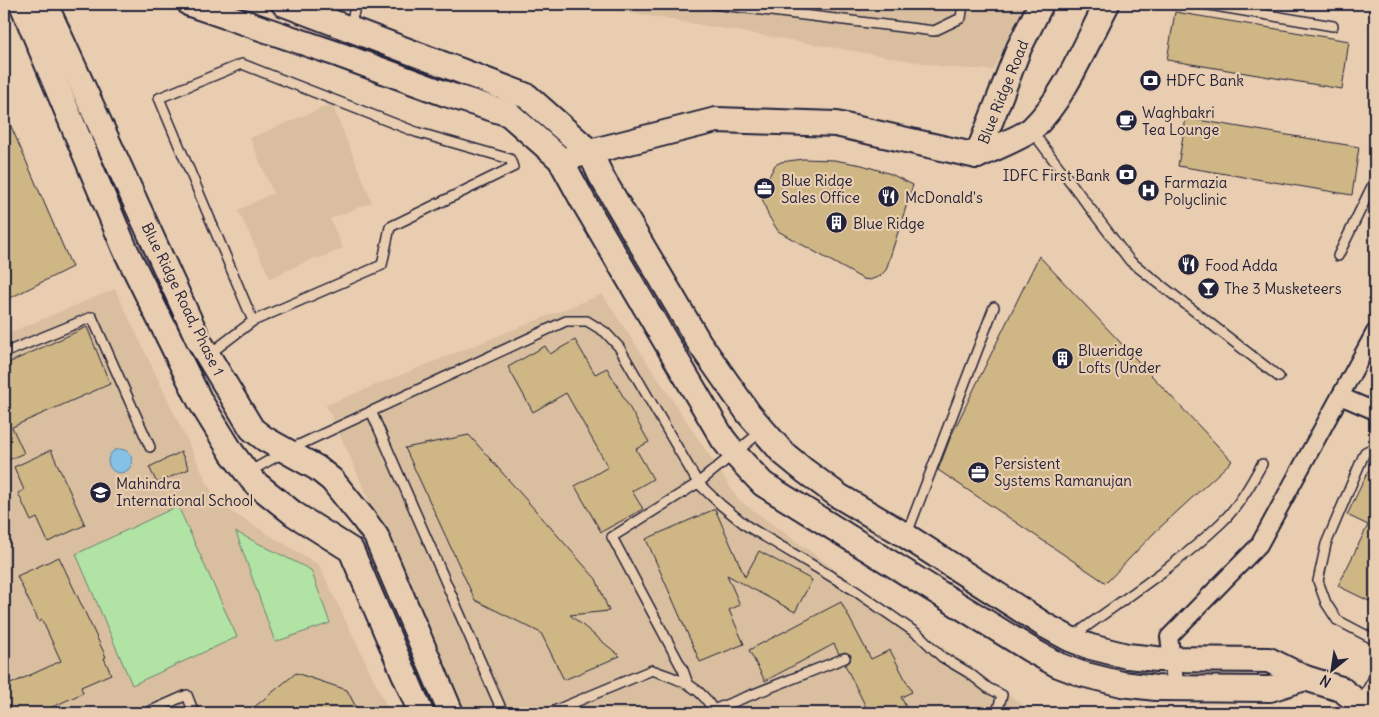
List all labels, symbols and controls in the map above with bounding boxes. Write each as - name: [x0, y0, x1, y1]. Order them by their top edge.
- street label: Blue Ridge Road: [974, 37, 1033, 147]
- bank icon: HDFC Bank: [1138, 68, 1162, 92]
- place label: HDFC Bank: [1166, 71, 1244, 90]
- place label: Waghbakri Tea Lounge: [1142, 103, 1219, 139]
- cafe icon: Waghbakri Tea Lounge: [1114, 109, 1138, 133]
- bank icon: IDFC First Bank: [1114, 163, 1138, 187]
- place label: IDFC First Bank: [1003, 166, 1110, 185]
- place label: Blue Ridge Sales Office: [781, 171, 860, 207]
- place label: Farmazia Polyclinic: [1164, 173, 1228, 209]
- office icon: Blue Ridge Sales Office: [753, 177, 777, 201]
- hospital icon: Farmazia Polyclinic: [1136, 179, 1160, 203]
- restaurant icon: McDonald's: [877, 185, 901, 209]
- place label: McDonald's: [905, 188, 983, 207]
- building icon: Blue Ridge: [825, 211, 849, 235]
- place label: Blue Ridge: [853, 214, 925, 233]
- street label: Blue Ridge Road, Phase 1: [138, 219, 228, 379]
- restaurant icon: Food Adda: [1177, 253, 1201, 277]
- place label: Food Adda: [1205, 256, 1278, 275]
- bar icon: The 3 Musketeers: [1196, 276, 1220, 300]
- place label: The 3 Musketeers: [1224, 279, 1342, 298]
- place label: Blueridge Lofts (Under: [1078, 341, 1161, 377]
- building icon: Blueridge Lofts (Under: [1050, 347, 1074, 371]
- place label: Persistent Systems Ramanujan: [994, 454, 1132, 490]
- office icon: Persistent Systems Ramanujan: [966, 460, 990, 484]
- place label: Mahindra International School: [116, 474, 253, 510]
- school or university icon: Mahindra International School: [88, 480, 112, 504]
- north arrow: [1306, 644, 1356, 694]
- text: N: [1317, 671, 1334, 691]

